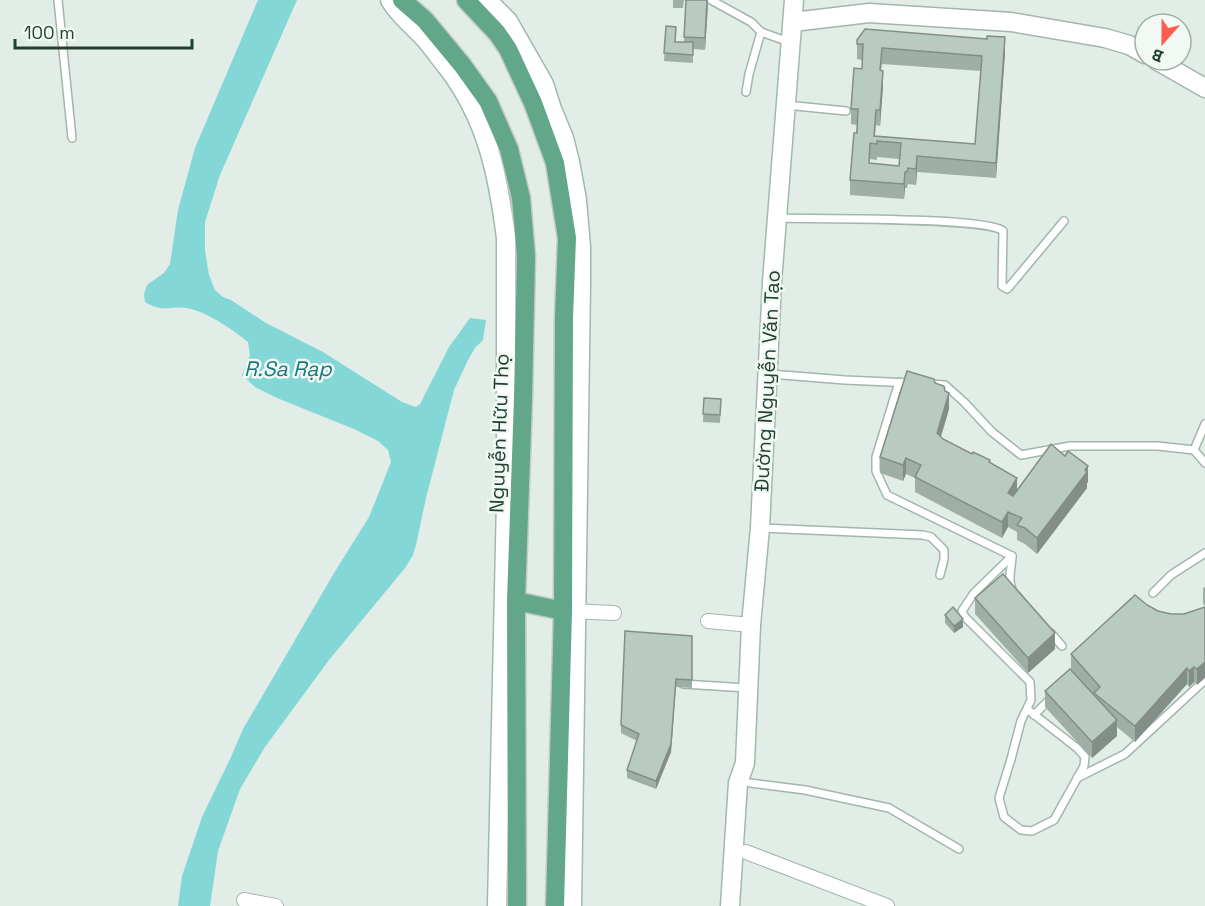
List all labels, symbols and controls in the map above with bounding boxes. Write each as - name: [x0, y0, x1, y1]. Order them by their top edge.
- scale bar: [15, 12, 192, 50]
- north arrow: [1133, 12, 1193, 72]
- text: 100 m: [24, 21, 75, 44]
- text: B: [1149, 44, 1167, 67]
- street label: Đường Nguyễn Văn Tạo: [748, 269, 786, 493]
- street label: Nguyễn Hữu Thọ: [483, 353, 515, 513]
- water label: R.Sa Rạp: [244, 355, 333, 382]

